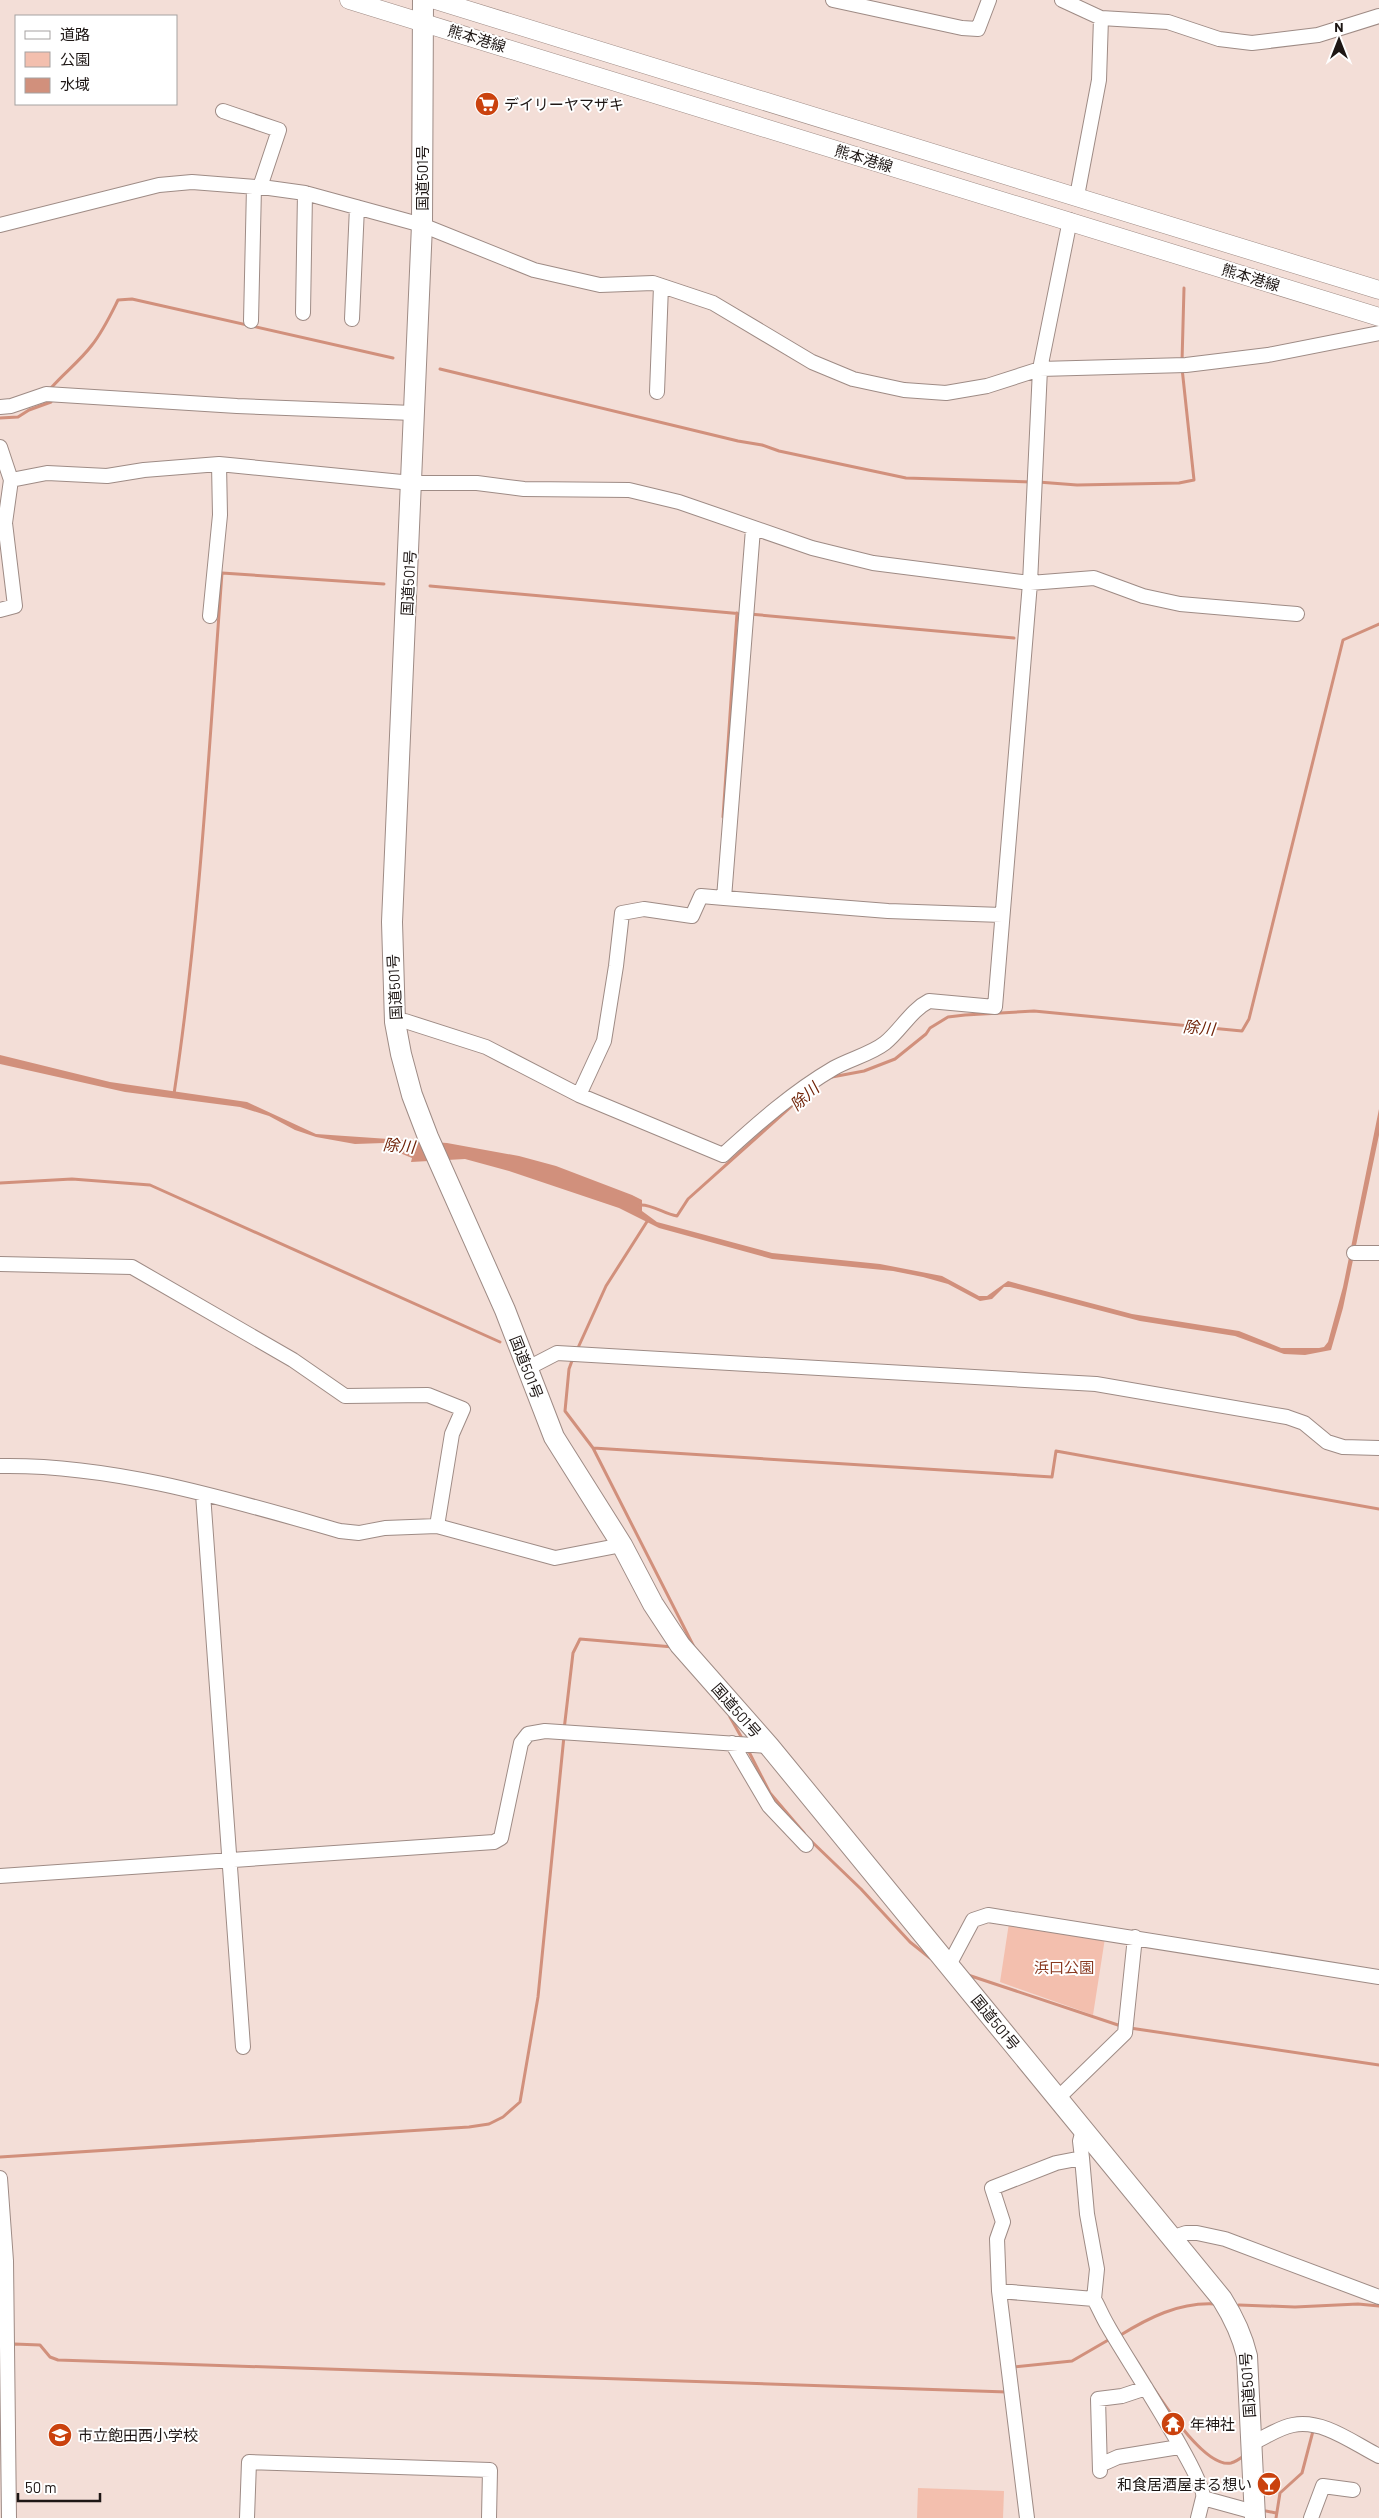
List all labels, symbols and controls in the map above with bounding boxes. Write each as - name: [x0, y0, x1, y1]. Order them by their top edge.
- legend: [15, 15, 178, 105]
- north arrow: [1314, 15, 1364, 65]
- text: N: [1334, 18, 1344, 35]
- street label: 熊本港線: [446, 21, 508, 55]
- text: 道路: [60, 25, 90, 43]
- text: 公園: [60, 50, 90, 68]
- text: 水域: [60, 75, 90, 93]
- supermarket icon: デイリーヤマザキ: [474, 91, 500, 117]
- place label: デイリーヤマザキ: [504, 95, 624, 113]
- street label: 熊本港線: [833, 141, 895, 175]
- street label: 国道501号: [413, 145, 431, 211]
- street label: 熊本港線: [1220, 260, 1282, 294]
- street label: 国道501号: [397, 550, 419, 616]
- street label: 国道501号: [383, 954, 405, 1020]
- water label: 除川: [1182, 1016, 1218, 1038]
- water label: 除川: [786, 1077, 824, 1114]
- water label: 除川: [382, 1134, 418, 1156]
- street label: 国道501号: [507, 1333, 547, 1401]
- street label: 国道501号: [709, 1679, 765, 1741]
- park label: 浜口公園: [1034, 1958, 1094, 1976]
- street label: 国道501号: [968, 1991, 1024, 2053]
- street label: 国道501号: [1236, 2351, 1258, 2419]
- temple icon: 年神社: [1160, 2411, 1186, 2437]
- place label: 年神社: [1190, 2415, 1235, 2433]
- school or university icon: 市立飽田西小学校: [47, 2422, 73, 2448]
- place label: 市立飽田西小学校: [78, 2426, 198, 2444]
- scale bar: [18, 2470, 100, 2502]
- bar icon: 和食居酒屋まる想い: [1256, 2471, 1282, 2497]
- place label: 和食居酒屋まる想い: [1117, 2475, 1252, 2493]
- text: 50 m: [25, 2478, 57, 2496]

